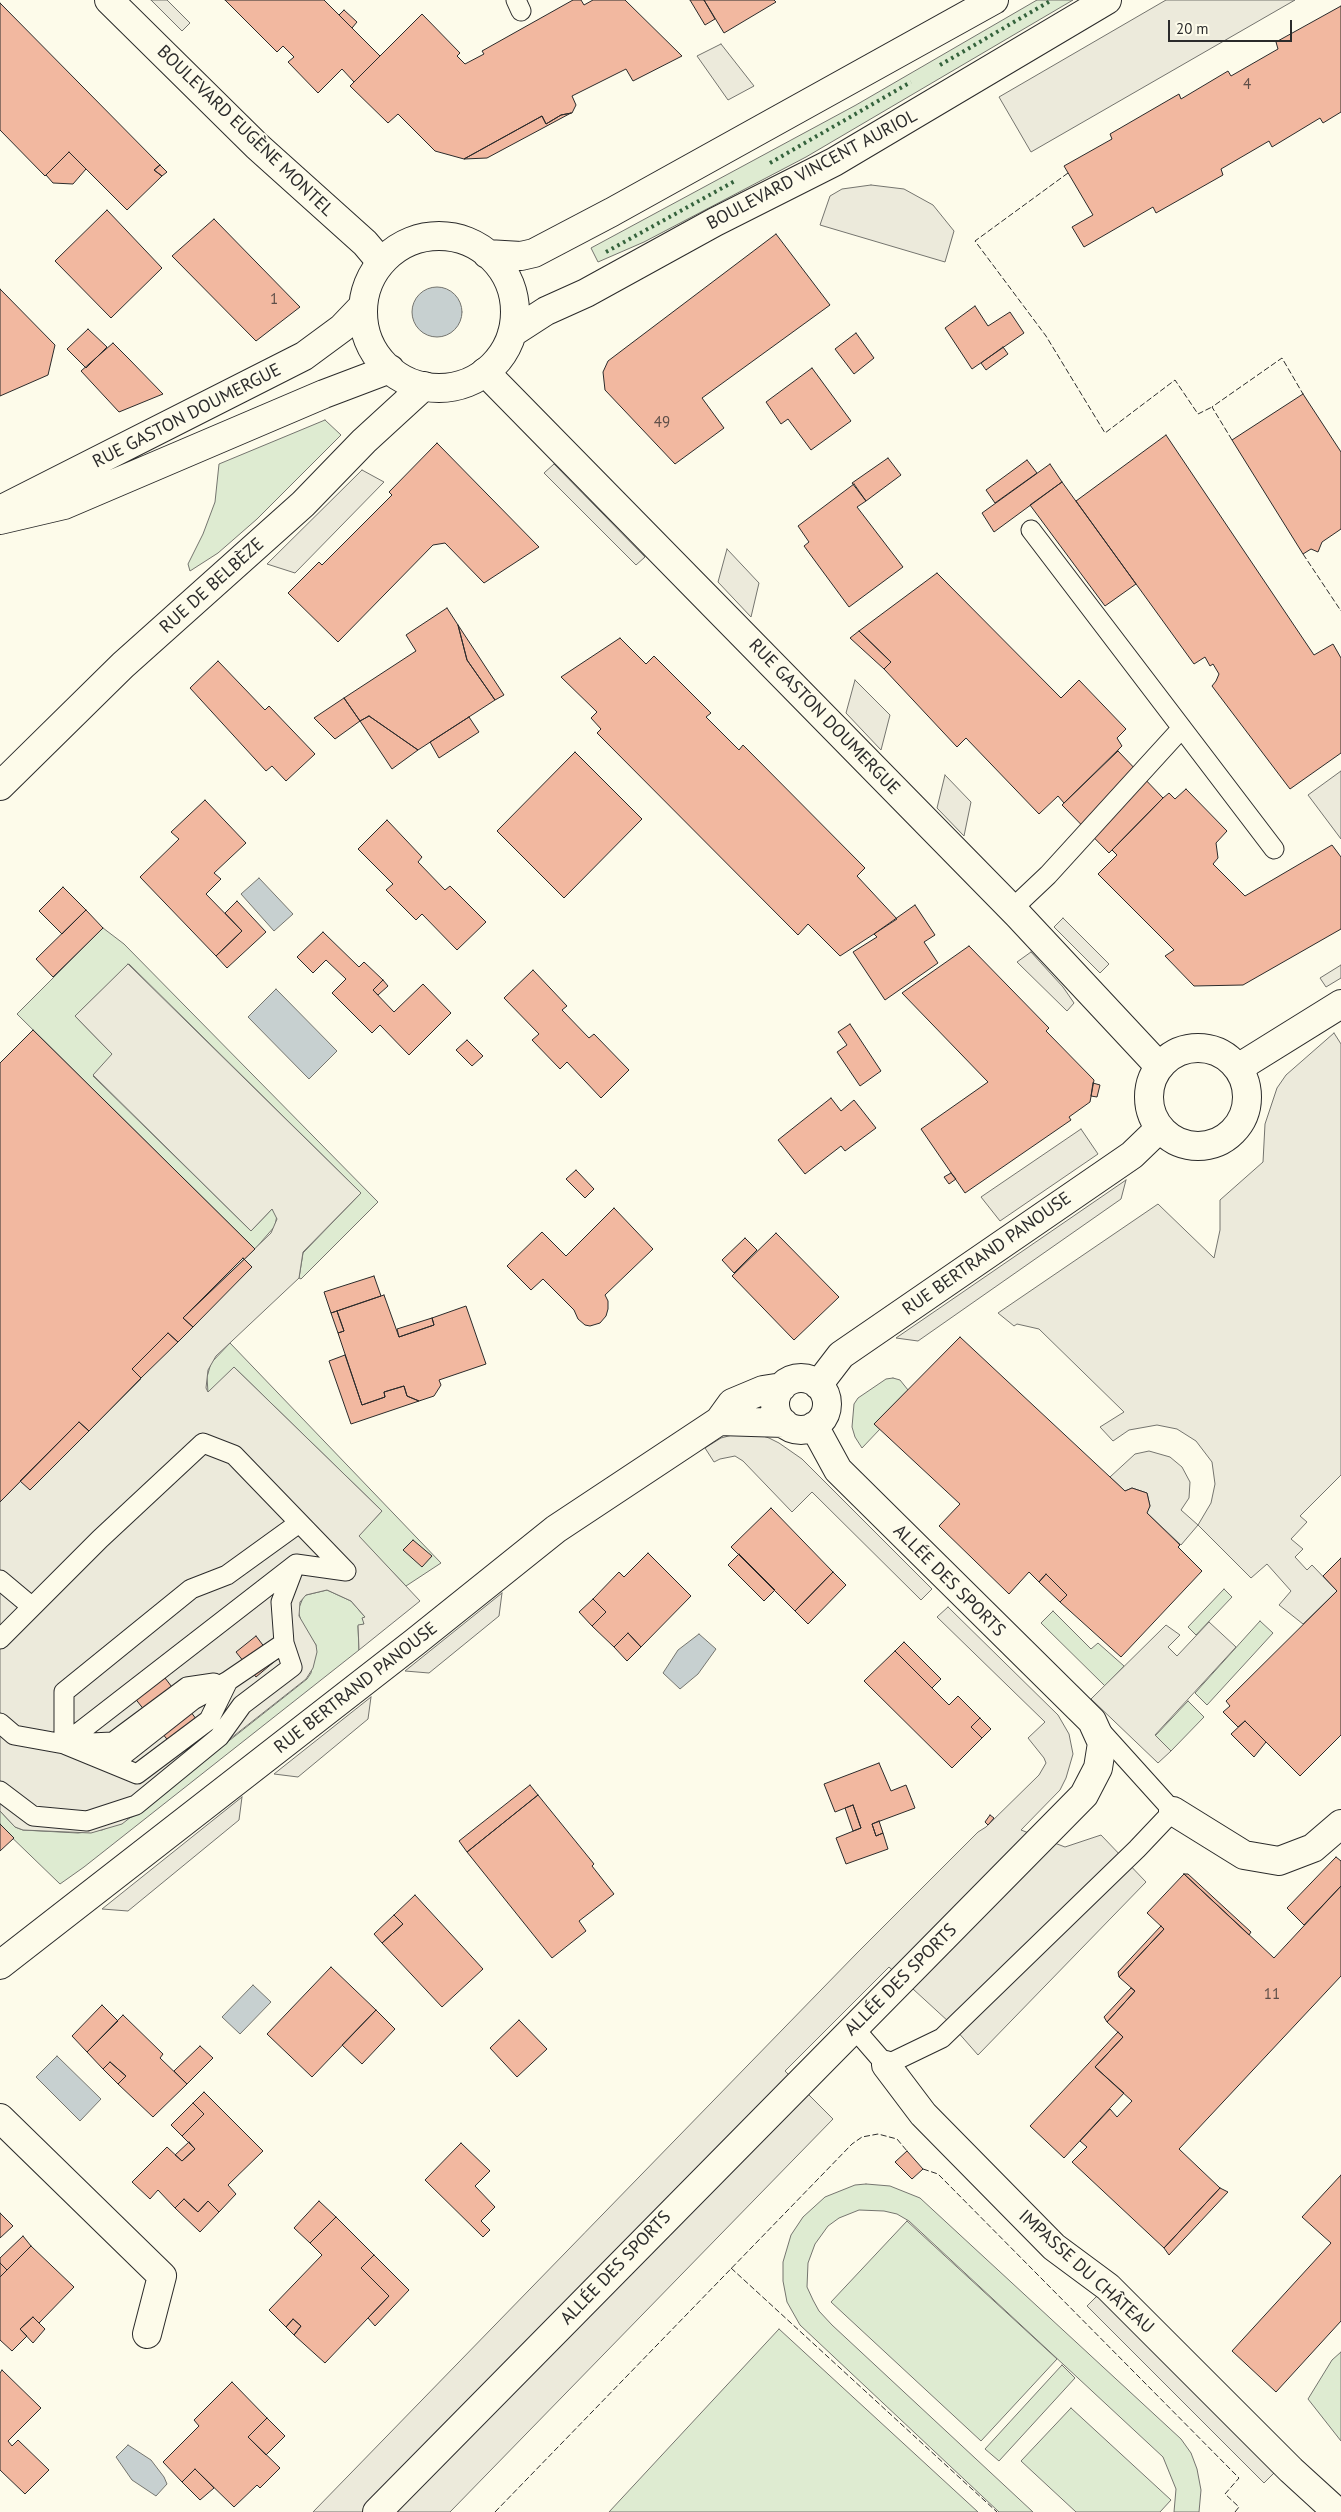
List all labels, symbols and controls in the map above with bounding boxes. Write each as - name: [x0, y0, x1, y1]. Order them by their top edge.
- scale bar: [1171, 10, 1295, 42]
- text: 20 m: [1176, 19, 1209, 38]
- street label: BOULEVARD EUGÈNE MONTEL: [152, 41, 338, 221]
- house number: 4: [1243, 76, 1251, 94]
- street label: BOULEVARD VINCENT AURIOL: [703, 105, 921, 235]
- house number: 1: [270, 291, 278, 309]
- street label: RUE GASTON DOUMERGUE: [89, 359, 285, 473]
- house number: 49: [654, 414, 670, 432]
- street label: RUE DE BELBÈZE: [156, 534, 268, 638]
- street label: RUE GASTON DOUMERGUE: [744, 635, 904, 799]
- street label: RUE BERTRAND PANOUSE: [899, 1188, 1075, 1320]
- street label: ALLÉE DES SPORTS: [888, 1520, 1010, 1642]
- street label: RUE BERTRAND PANOUSE: [270, 1618, 442, 1758]
- street label: ALLÉE DES SPORTS: [840, 1919, 962, 2041]
- house number: 11: [1264, 1986, 1280, 2004]
- street label: IMPASSE DU CHÂTEAU: [1014, 2206, 1158, 2338]
- street label: ALLÉE DES SPORTS: [556, 2207, 676, 2329]

